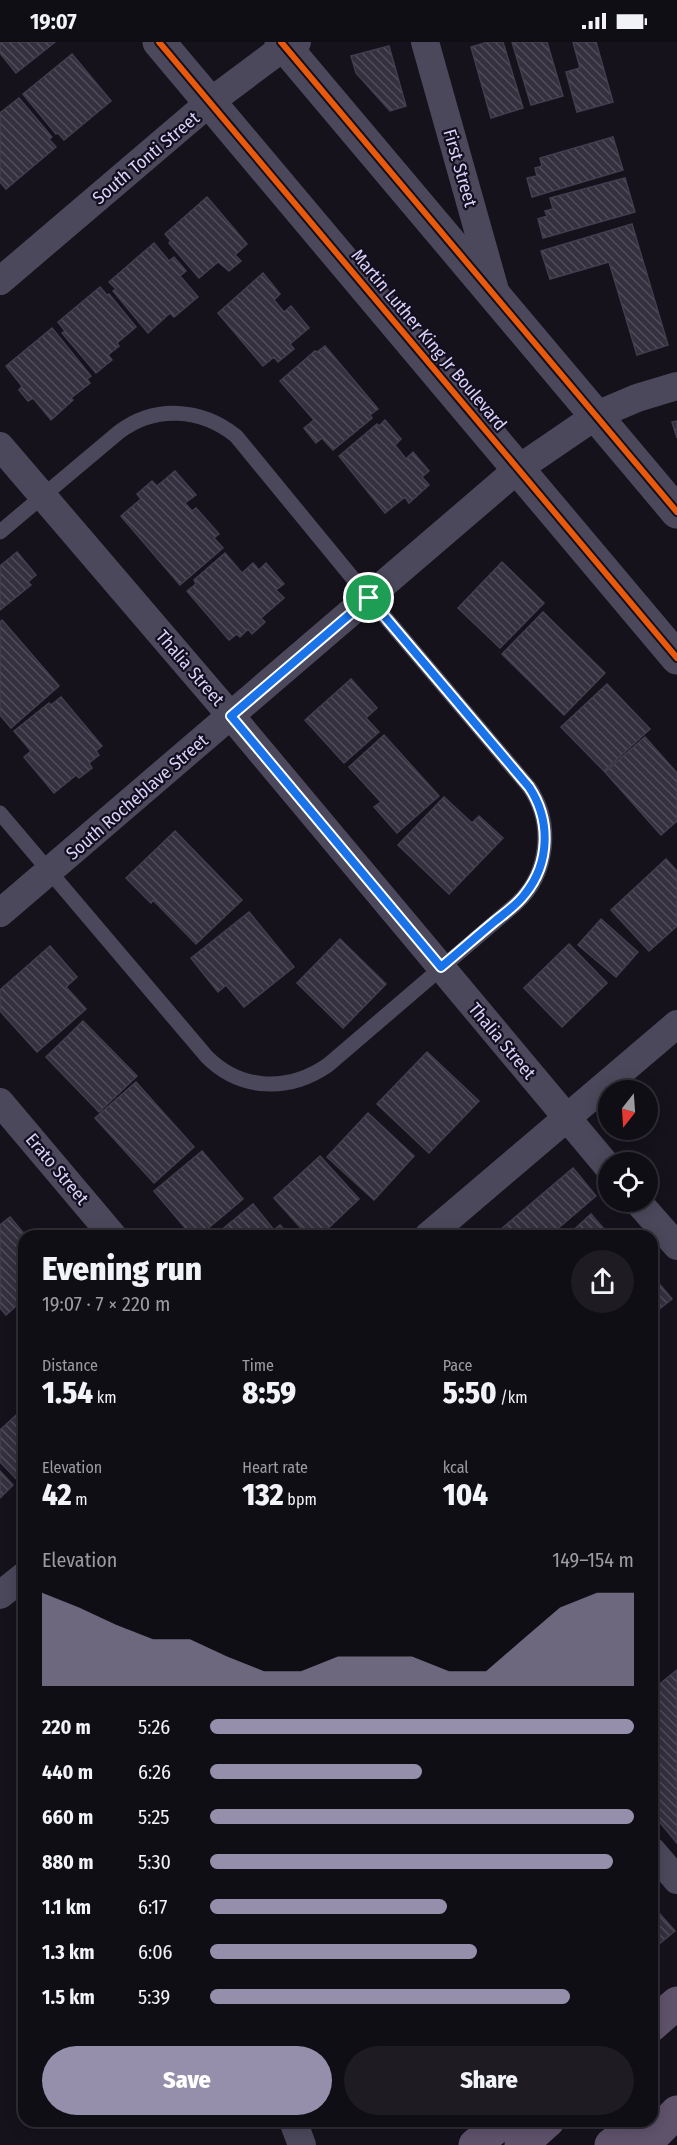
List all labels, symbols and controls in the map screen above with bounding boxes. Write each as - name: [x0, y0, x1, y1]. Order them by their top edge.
- text: 19:07: [30, 8, 77, 35]
- street label: South Tonti Street: [88, 107, 204, 209]
- street label: First Street: [438, 127, 482, 210]
- street label: Martin Luther King Jr Boulevard: [347, 245, 511, 435]
- pin: [343, 572, 394, 623]
- icon: arrive: [352, 581, 385, 614]
- street label: Thalia Street: [151, 626, 229, 710]
- street label: South Rocheblave Street: [62, 729, 212, 865]
- street label: Thalia Street: [464, 998, 540, 1084]
- north arrow: [598, 1080, 658, 1140]
- map controls: [598, 1080, 658, 1212]
- street label: Erato Street: [21, 1129, 93, 1209]
- button: locate: [598, 1152, 658, 1212]
- text: Evening run: [42, 1249, 202, 1289]
- button: share: [571, 1250, 634, 1313]
- text: 19:07 · 7 × 220 m: [42, 1292, 170, 1316]
- text: Distance: [42, 1356, 98, 1375]
- text: Time: [242, 1356, 274, 1375]
- text: Pace: [443, 1356, 472, 1375]
- text: 1.54: [42, 1375, 93, 1411]
- text: 8:59: [242, 1375, 296, 1411]
- text: 5:50: [443, 1375, 497, 1411]
- text: km: [93, 1388, 117, 1407]
- text: /km: [497, 1388, 528, 1407]
- text: Elevation: [42, 1458, 102, 1477]
- text: Heart rate: [242, 1458, 308, 1477]
- text: kcal: [443, 1458, 469, 1477]
- text: 42: [42, 1477, 72, 1513]
- text: 132: [242, 1477, 284, 1513]
- text: 104: [443, 1477, 488, 1513]
- text: m: [72, 1490, 88, 1509]
- text: bpm: [284, 1490, 317, 1509]
- text: Elevation: [42, 1548, 117, 1572]
- text: 149–154 m: [552, 1548, 634, 1572]
- text: 220 m: [42, 1715, 91, 1739]
- text: 5:26: [138, 1715, 170, 1739]
- text: 440 m: [42, 1760, 93, 1784]
- text: 6:26: [138, 1760, 171, 1784]
- text: 660 m: [42, 1805, 93, 1829]
- text: 5:25: [138, 1805, 169, 1829]
- text: 880 m: [42, 1850, 93, 1874]
- text: 5:30: [138, 1850, 171, 1874]
- text: 1.1 km: [42, 1895, 91, 1919]
- text: 6:17: [138, 1895, 167, 1919]
- text: 1.3 km: [42, 1940, 94, 1964]
- text: 6:06: [138, 1940, 173, 1964]
- text: 1.5 km: [42, 1985, 95, 2009]
- text: 5:39: [138, 1985, 170, 2009]
- button: Save: [42, 2046, 332, 2115]
- button: Share: [344, 2046, 634, 2115]

